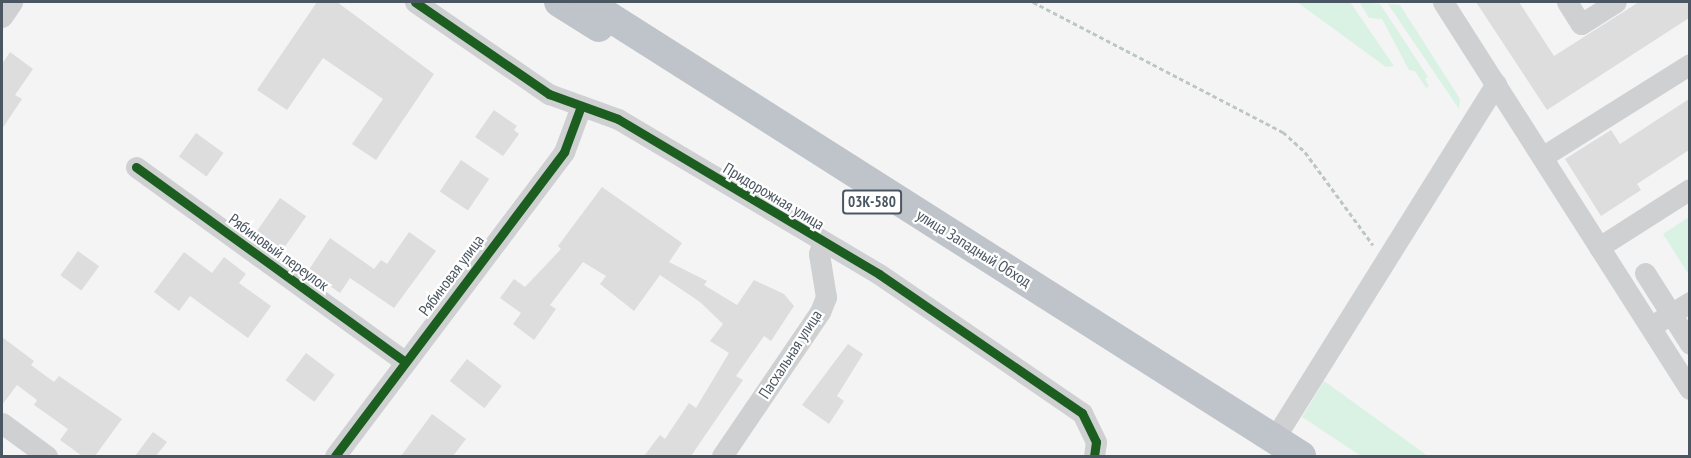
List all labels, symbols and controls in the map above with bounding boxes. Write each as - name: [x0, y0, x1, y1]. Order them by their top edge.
- street label: Придорожная улица: [720, 158, 828, 234]
- road number: 03К-580: [842, 190, 902, 214]
- street label: улица Западный Обход: [913, 205, 1035, 291]
- street label: Рябиновый переулок: [225, 209, 333, 295]
- street label: Рябиновая улица: [414, 231, 488, 319]
- street label: Пасхальная улица: [754, 306, 826, 402]

